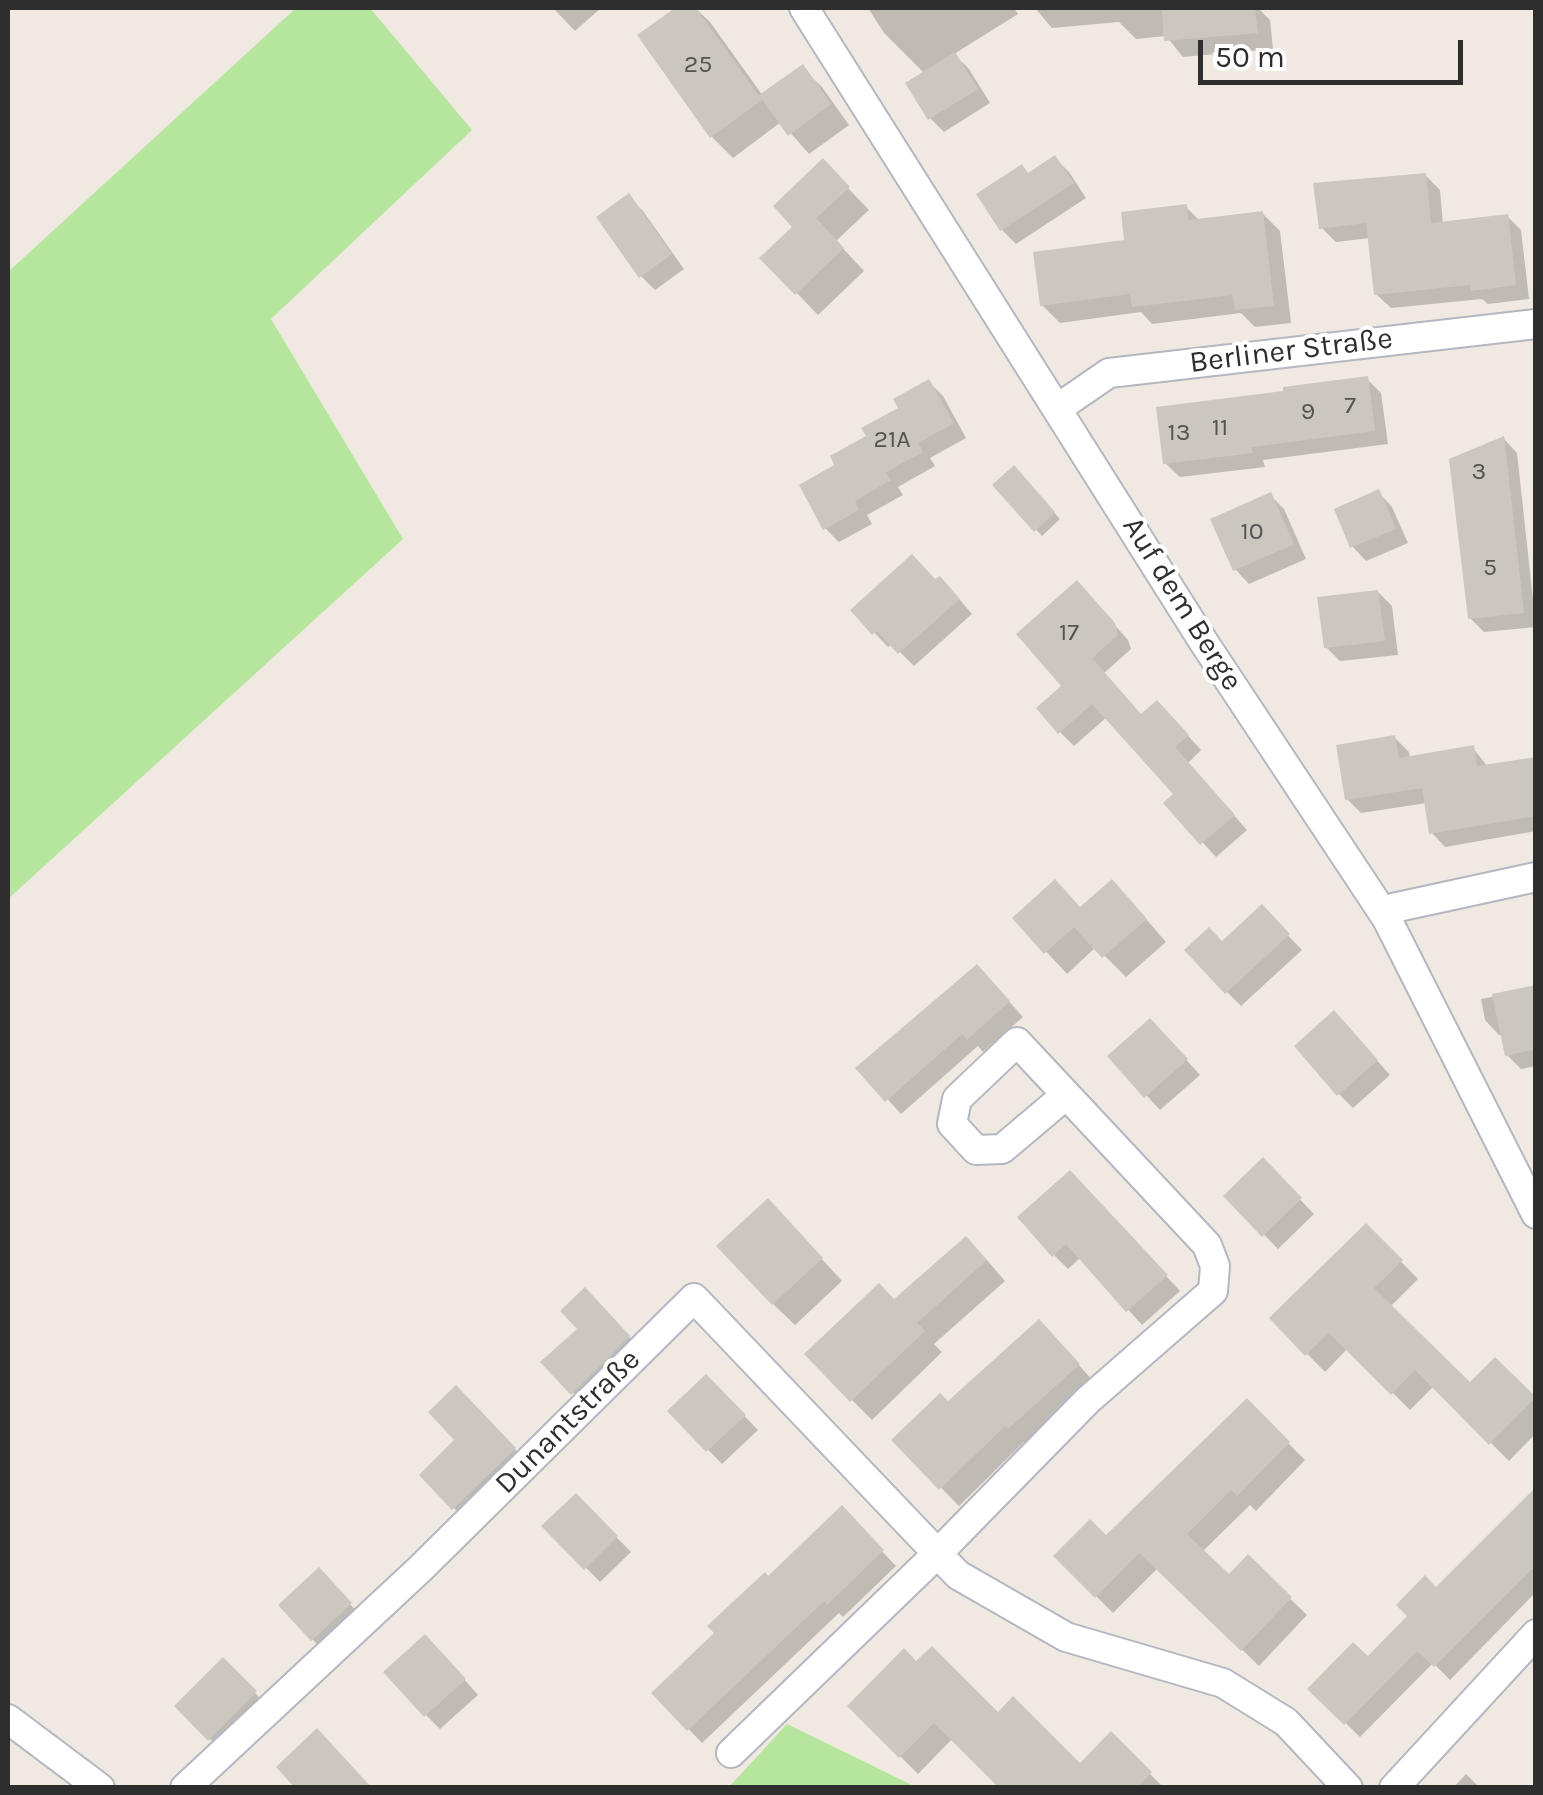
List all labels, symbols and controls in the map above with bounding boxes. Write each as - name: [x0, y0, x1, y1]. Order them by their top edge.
- scale bar: [1203, 20, 1468, 82]
- text: 50 m: [1215, 39, 1285, 75]
- house number: 25: [684, 50, 712, 80]
- street label: Berliner Straße: [1187, 321, 1395, 381]
- house number: 7: [1344, 391, 1356, 421]
- house number: 9: [1301, 397, 1315, 427]
- house number: 11: [1212, 413, 1228, 443]
- house number: 13: [1167, 418, 1191, 448]
- house number: 21A: [873, 425, 911, 455]
- house number: 3: [1472, 457, 1486, 487]
- street label: Auf dem Berge: [1114, 511, 1250, 697]
- house number: 10: [1240, 517, 1264, 547]
- house number: 5: [1483, 553, 1497, 583]
- house number: 17: [1059, 618, 1079, 648]
- street label: Dunantstraße: [488, 1342, 648, 1502]

